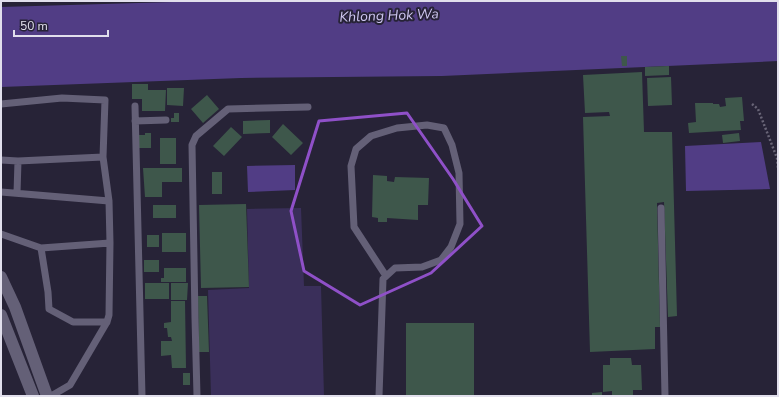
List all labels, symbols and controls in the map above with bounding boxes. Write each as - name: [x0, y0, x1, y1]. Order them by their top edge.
- water label: Khlong Hok Wa: [339, 4, 439, 27]
- scale bar: [14, 12, 108, 38]
- text: 50 m: [20, 18, 48, 34]

